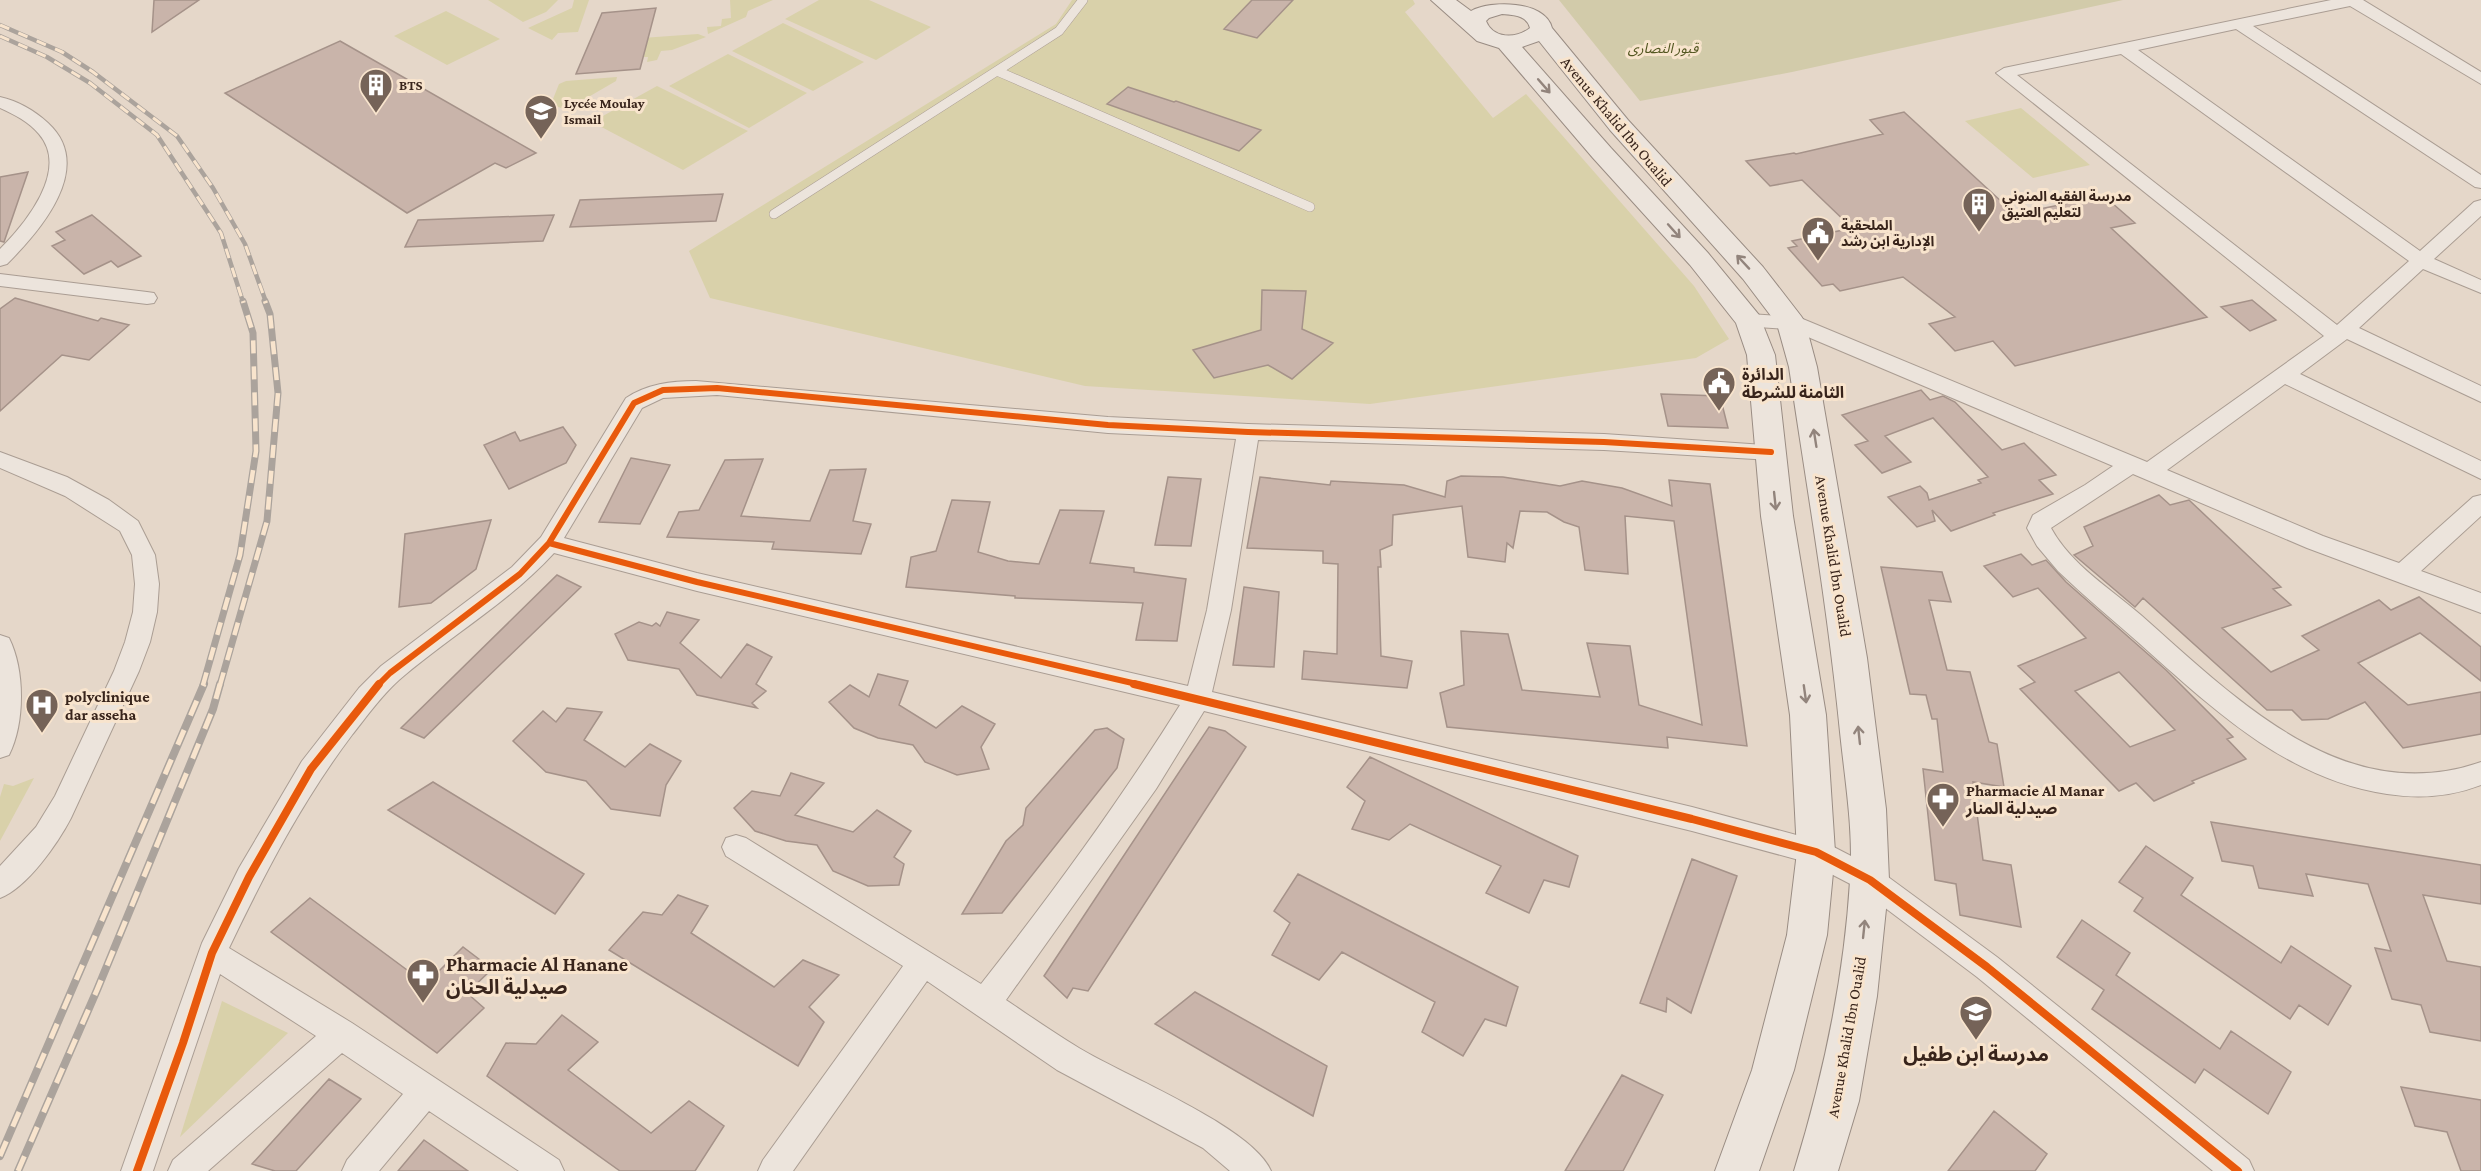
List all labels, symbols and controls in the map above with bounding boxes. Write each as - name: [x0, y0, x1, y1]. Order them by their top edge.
- park label: قبور النصارى: [1628, 40, 1699, 57]
- street label: Avenue Khalid Ibn Oualid: [1558, 53, 1676, 190]
- building icon: BTS: [358, 67, 394, 114]
- place label: BTS: [399, 77, 423, 93]
- one-way arrow: [1538, 78, 1551, 94]
- school or university icon: Lycée Moulay Ismail: [523, 93, 559, 140]
- place label: Lycée Moulay Ismail: [564, 95, 645, 127]
- building icon: مدرسة الفقيه المنوني لتعليم العتيق: [1961, 186, 1997, 233]
- place label: مدرسة الفقيه المنوني لتعليم العتيق: [2002, 188, 2131, 223]
- public building icon: الملحقية الإدارية ابن رشد: [1800, 215, 1836, 262]
- place label: الملحقية الإدارية ابن رشد: [1841, 217, 1935, 251]
- one-way arrow: [1667, 224, 1681, 239]
- one-way arrow: [1736, 255, 1751, 270]
- public building icon: الدائرة الثامنة للشرطة: [1701, 365, 1737, 412]
- place label: الدائرة الثامنة للشرطة: [1742, 366, 1844, 402]
- one-way arrow: [1809, 429, 1820, 448]
- street label: Avenue Khalid Ibn Oualid: [1812, 474, 1855, 639]
- one-way arrow: [1770, 491, 1781, 511]
- one-way arrow: [1799, 683, 1810, 703]
- hospital icon: polyclinique dar asseha: [24, 687, 60, 734]
- place label: polyclinique dar asseha: [65, 688, 150, 723]
- one-way arrow: [1853, 725, 1864, 745]
- pharmacy icon: Pharmacie Al Manar صيدلية المنار: [1925, 781, 1961, 828]
- place label: Pharmacie Al Manar صيدلية المنار: [1965, 782, 2105, 818]
- one-way arrow: [1859, 919, 1870, 939]
- place label: Pharmacie Al Hanane صيدلية الحنان: [446, 953, 628, 999]
- street label: Avenue Khalid Ibn Oualid: [1824, 955, 1869, 1119]
- pharmacy icon: Pharmacie Al Hanane صيدلية الحنان: [405, 957, 441, 1004]
- school or university icon: مدرسة ابن طفيل: [1958, 994, 1994, 1041]
- place label: مدرسة ابن طفيل: [1903, 1043, 2049, 1066]

